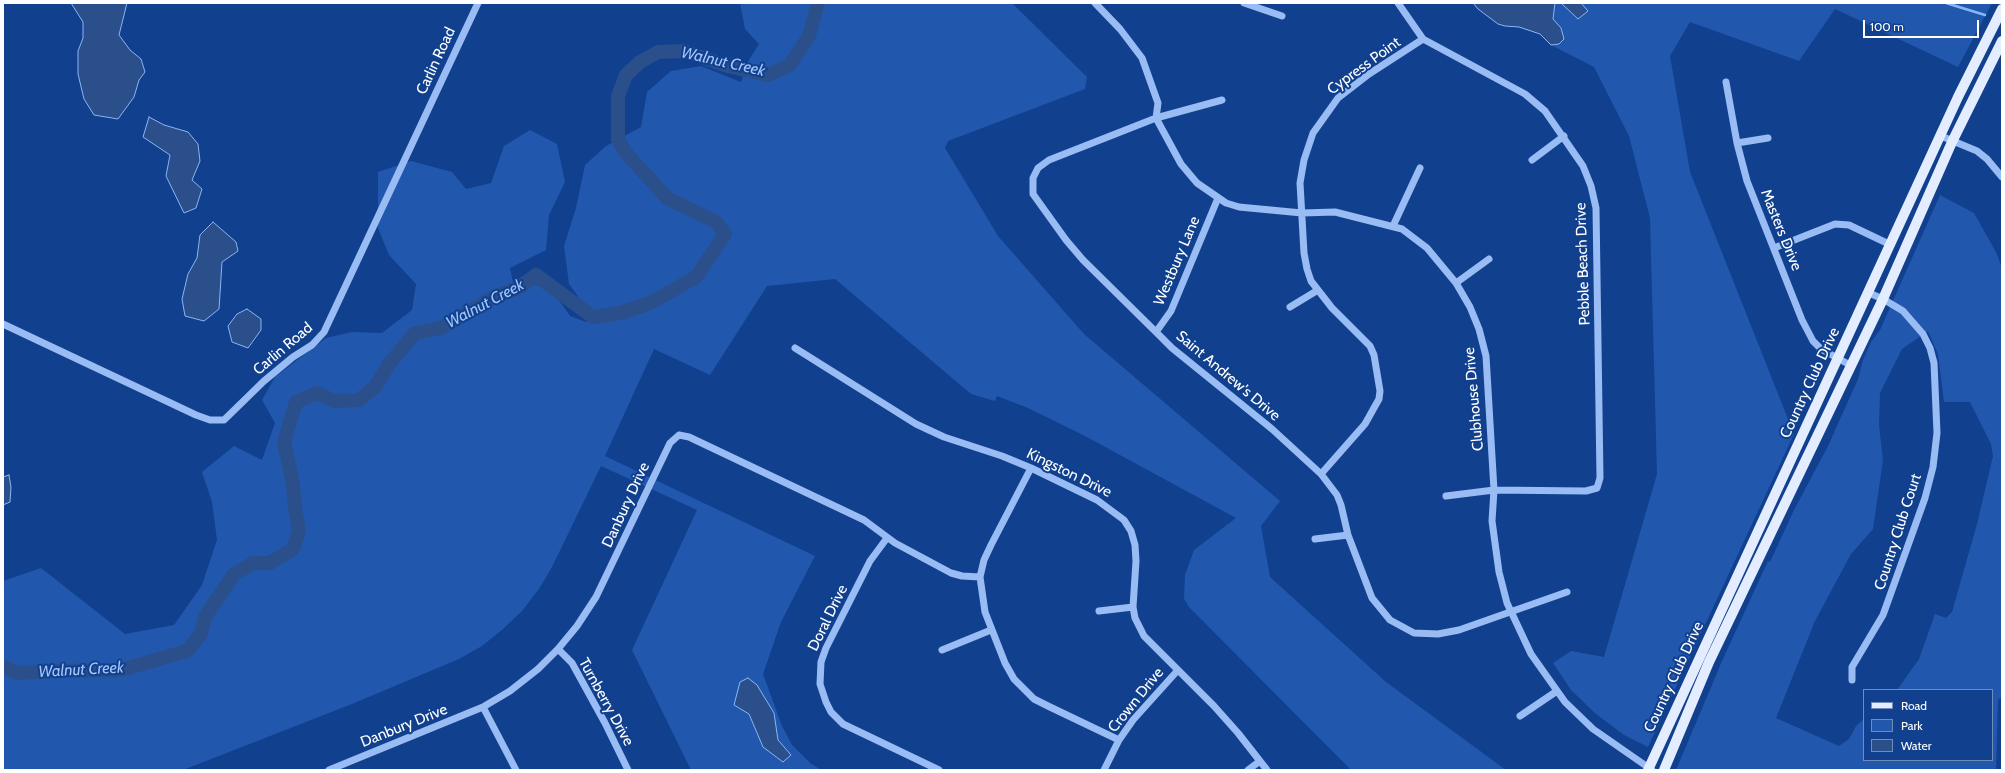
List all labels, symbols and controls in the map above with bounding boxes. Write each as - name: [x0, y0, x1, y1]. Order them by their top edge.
- scale bar: [1865, 12, 1981, 38]
- text: 100 m: [1870, 19, 1904, 34]
- street label: Carlin Road: [413, 24, 459, 98]
- street label: Cypress Point: [1324, 33, 1404, 99]
- water label: Walnut Creek: [679, 43, 767, 81]
- street label: Masters Drive: [1757, 187, 1805, 273]
- street label: Pebble Beach Drive: [1572, 202, 1594, 326]
- street label: Westbury Lane: [1150, 214, 1204, 308]
- water label: Walnut Creek: [443, 275, 527, 333]
- street label: Carlin Road: [250, 319, 316, 379]
- street label: Country Club Drive: [1776, 325, 1844, 441]
- street label: Saint Andrew's Drive: [1172, 327, 1284, 425]
- street label: Clubhouse Drive: [1460, 346, 1488, 452]
- street label: Kingston Drive: [1023, 445, 1115, 501]
- street label: Danbury Drive: [598, 460, 654, 550]
- street label: Country Club Court: [1871, 471, 1925, 593]
- street label: Doral Drive: [804, 582, 852, 654]
- street label: Country Club Drive: [1640, 619, 1708, 735]
- street label: Turnberry Drive: [574, 655, 638, 749]
- water label: Walnut Creek: [38, 658, 124, 682]
- street label: Crown Drive: [1104, 664, 1168, 736]
- legend: [1863, 689, 1993, 761]
- text: Road: [1901, 698, 1927, 713]
- street label: Danbury Drive: [358, 700, 450, 752]
- text: Park: [1901, 718, 1923, 733]
- text: Water: [1901, 738, 1931, 753]

